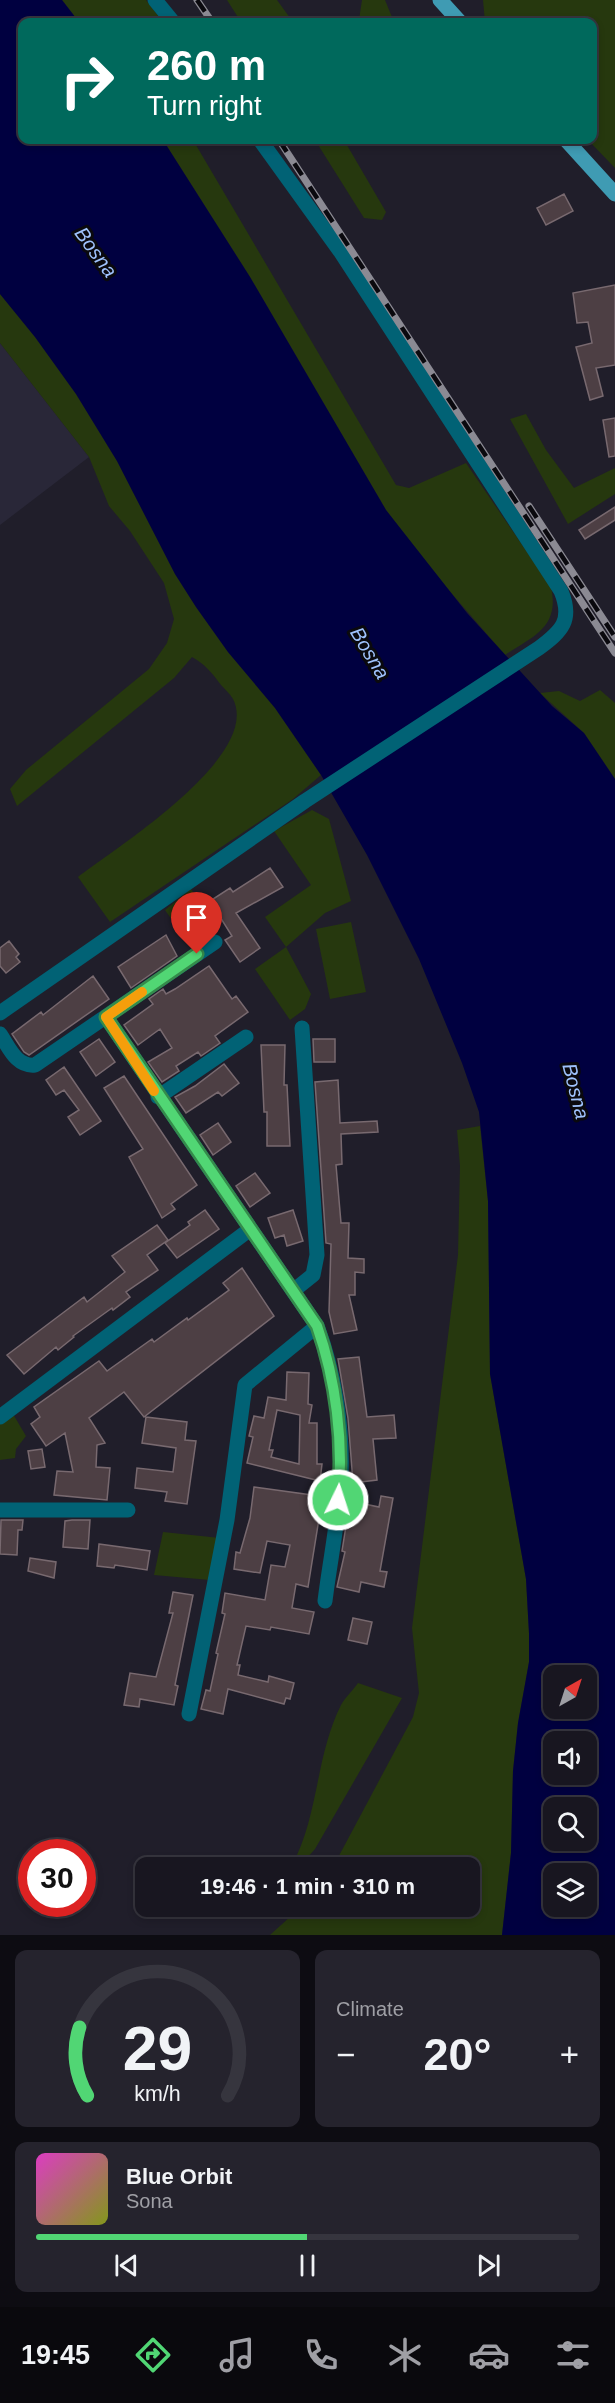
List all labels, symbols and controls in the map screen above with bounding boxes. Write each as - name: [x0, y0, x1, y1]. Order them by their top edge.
- icon: right: [48, 42, 126, 120]
- text: 260 m: [147, 42, 266, 89]
- text: Turn right: [147, 91, 262, 121]
- water label: Bosna: [70, 223, 122, 281]
- water label: Bosna: [346, 623, 394, 683]
- pin: [171, 892, 222, 954]
- icon: arrive: [180, 901, 213, 934]
- water label: Bosna: [558, 1061, 594, 1121]
- position arrow: [306, 1468, 370, 1532]
- north arrow: [543, 1665, 597, 1719]
- map controls: [543, 1665, 597, 1917]
- button: sound: [543, 1731, 597, 1785]
- button: search: [543, 1797, 597, 1851]
- speed limit sign: 30: [18, 1839, 96, 1917]
- button: layers: [543, 1863, 597, 1917]
- text: 19:46 · 1 min · 310 m: [200, 1874, 415, 1899]
- text: Climate: [336, 1998, 404, 2020]
- text: 29: [123, 2014, 192, 2083]
- text: 20°: [423, 2029, 492, 2080]
- text: −: [336, 2036, 355, 2073]
- text: +: [560, 2036, 579, 2073]
- text: km/h: [134, 2082, 181, 2106]
- text: Blue Orbit: [126, 2164, 232, 2189]
- text: Sona: [126, 2190, 173, 2212]
- icon: previous: [110, 2249, 143, 2282]
- icon: pause: [291, 2249, 324, 2282]
- icon: next: [472, 2249, 505, 2282]
- icon: directions: [132, 2334, 174, 2376]
- icon: music: [216, 2334, 258, 2376]
- icon: phone: [300, 2334, 342, 2376]
- icon: climate: [384, 2334, 426, 2376]
- icon: car: [468, 2334, 510, 2376]
- icon: filters: [552, 2334, 594, 2376]
- text: 19:45: [21, 2340, 90, 2370]

